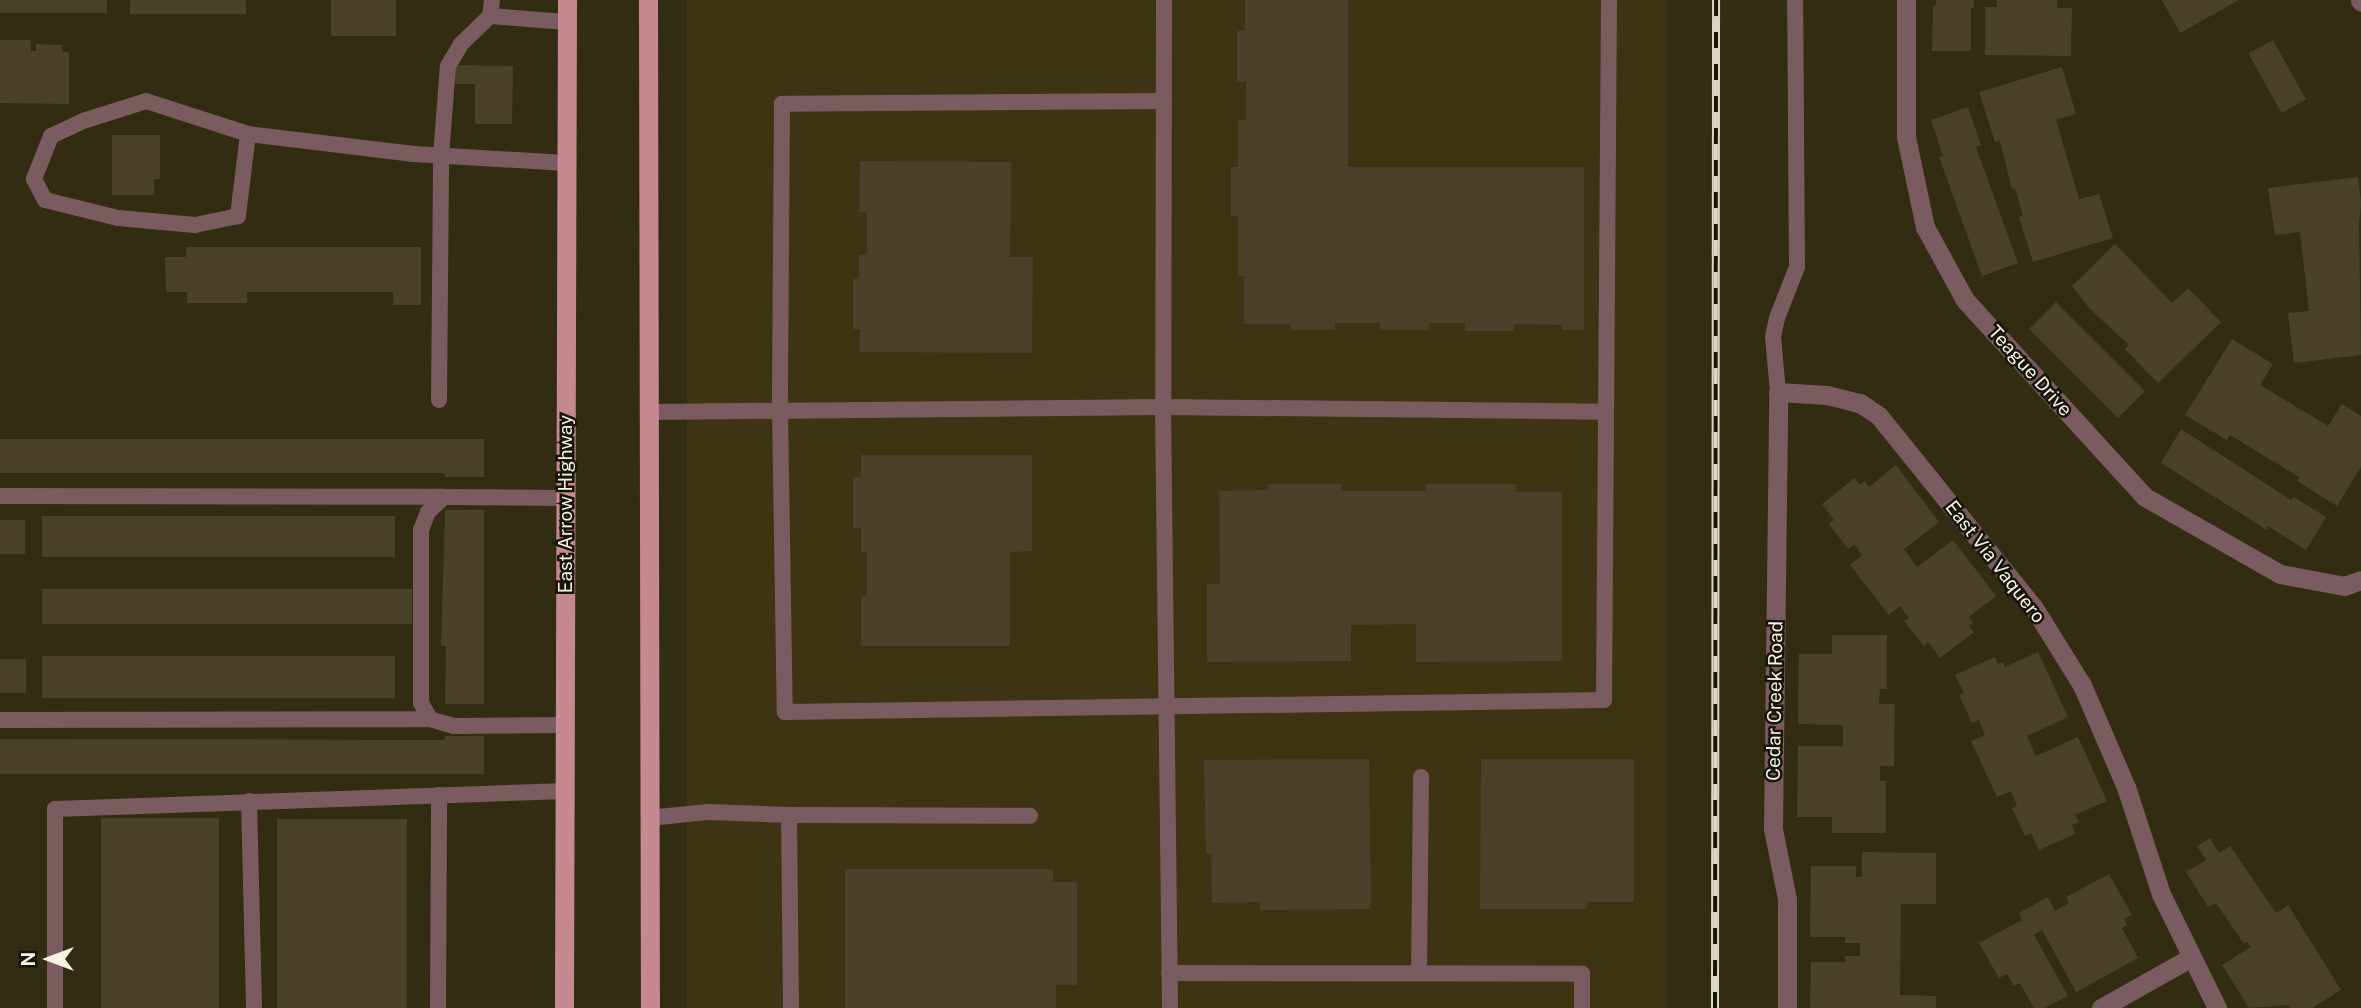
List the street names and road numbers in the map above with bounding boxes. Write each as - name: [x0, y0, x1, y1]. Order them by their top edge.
- street label: Teague Drive: [1983, 321, 2077, 421]
- street label: East Arrow Highway: [555, 415, 577, 593]
- street label: East Via Vaquero: [1940, 496, 2050, 628]
- street label: Cedar Creek Road: [1762, 621, 1788, 781]

